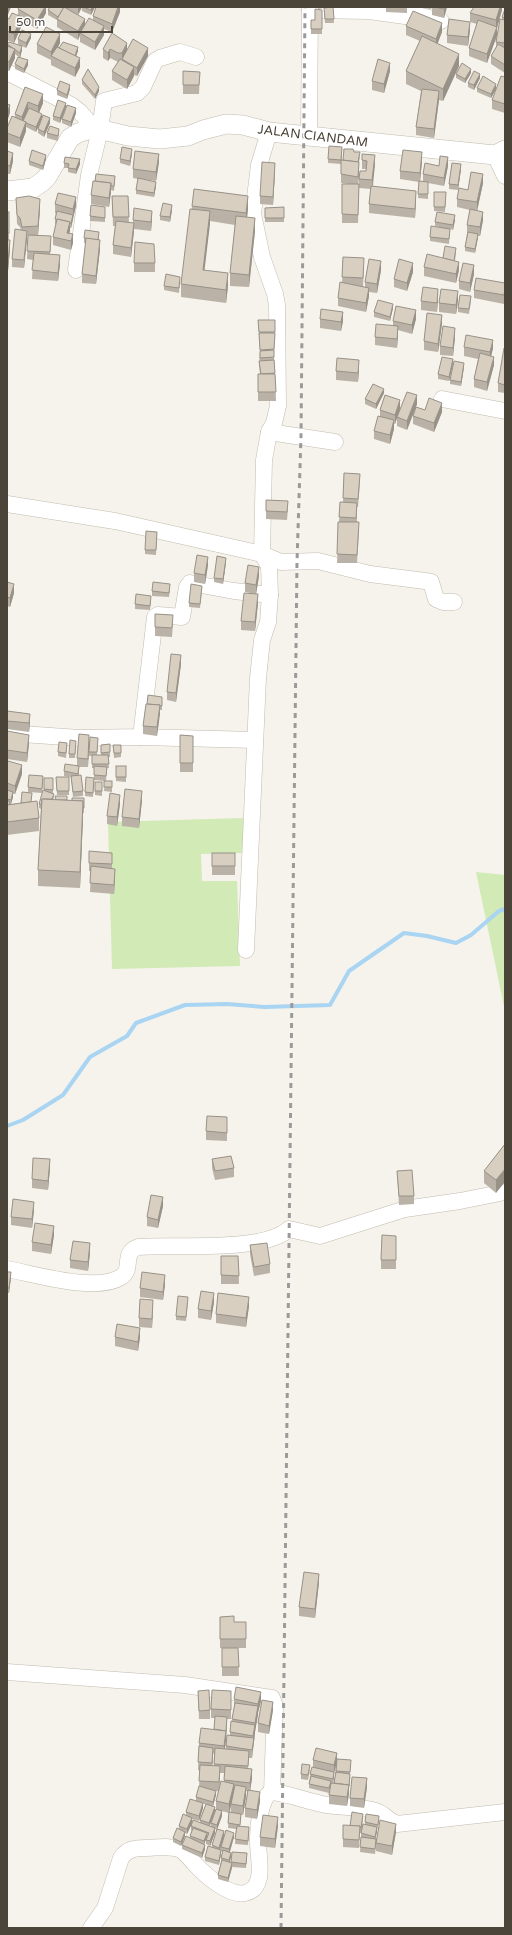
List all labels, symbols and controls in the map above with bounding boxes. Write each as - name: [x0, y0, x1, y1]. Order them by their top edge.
- scale bar: [10, 8, 112, 34]
- text: 50 m: [16, 15, 45, 29]
- street label: JALAN CIANDAM: [257, 121, 369, 151]

